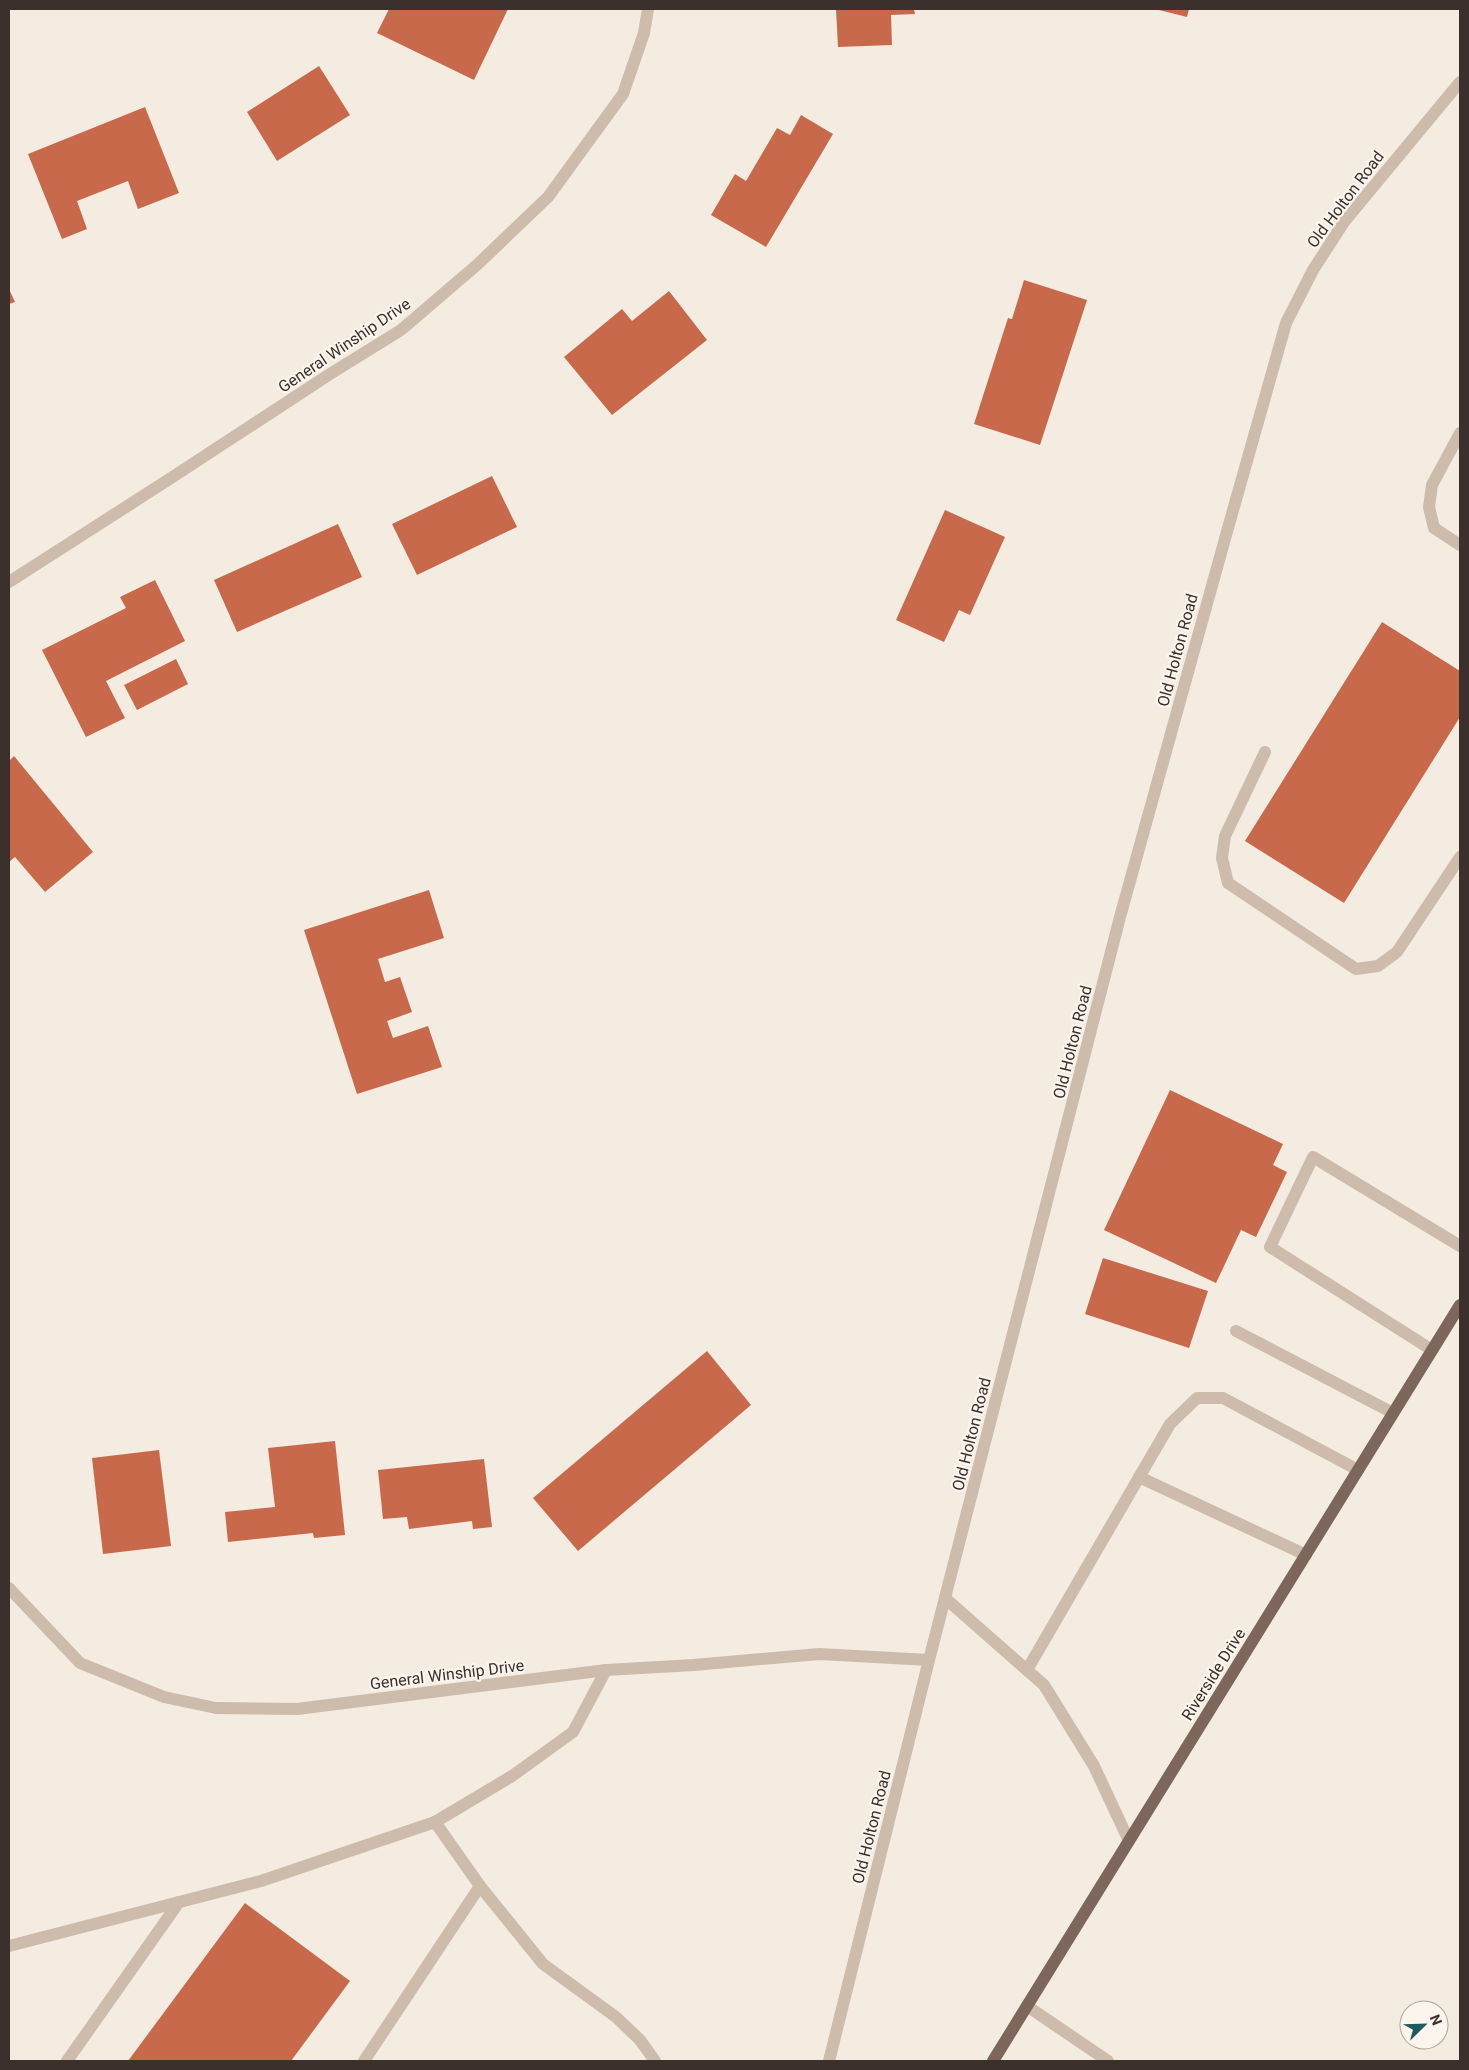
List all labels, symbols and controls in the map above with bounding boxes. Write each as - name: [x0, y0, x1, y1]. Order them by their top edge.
- street label: Old Holton Road: [1303, 147, 1388, 251]
- street label: General Winship Drive: [275, 294, 414, 397]
- street label: Old Holton Road: [1153, 592, 1202, 709]
- street label: Old Holton Road: [1049, 984, 1096, 1101]
- street label: Old Holton Road: [948, 1376, 995, 1493]
- street label: Riverside Drive: [1178, 1625, 1249, 1724]
- street label: General Winship Drive: [369, 1656, 525, 1693]
- street label: Old Holton Road: [848, 1769, 895, 1886]
- north arrow: [1399, 2000, 1449, 2050]
- text: N: [1427, 2012, 1445, 2028]

